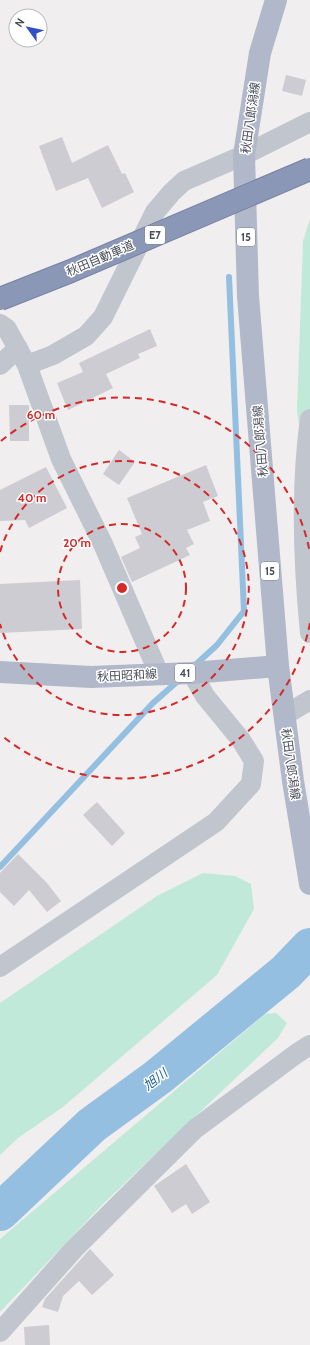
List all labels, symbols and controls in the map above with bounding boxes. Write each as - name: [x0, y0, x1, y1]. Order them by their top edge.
- north arrow: [8, 8, 48, 48]
- text: N: [12, 15, 28, 30]
- street label: 秋田八郎潟線: [238, 81, 262, 155]
- road number: E7: [145, 226, 165, 244]
- road number: 15: [237, 228, 255, 246]
- street label: 秋田自動車道: [64, 237, 136, 279]
- street label: 秋田八郎潟線: [249, 404, 271, 478]
- text: 60 m: [27, 407, 55, 422]
- text: 40 m: [17, 490, 47, 505]
- text: 20 m: [63, 535, 91, 550]
- road number: 15: [261, 562, 279, 580]
- centre of rings: [115, 581, 129, 595]
- road number: 41: [175, 664, 195, 682]
- street label: 秋田昭和線: [97, 666, 157, 684]
- street label: 秋田八郎潟線: [279, 727, 303, 801]
- water label: 旭川: [140, 1064, 172, 1093]

